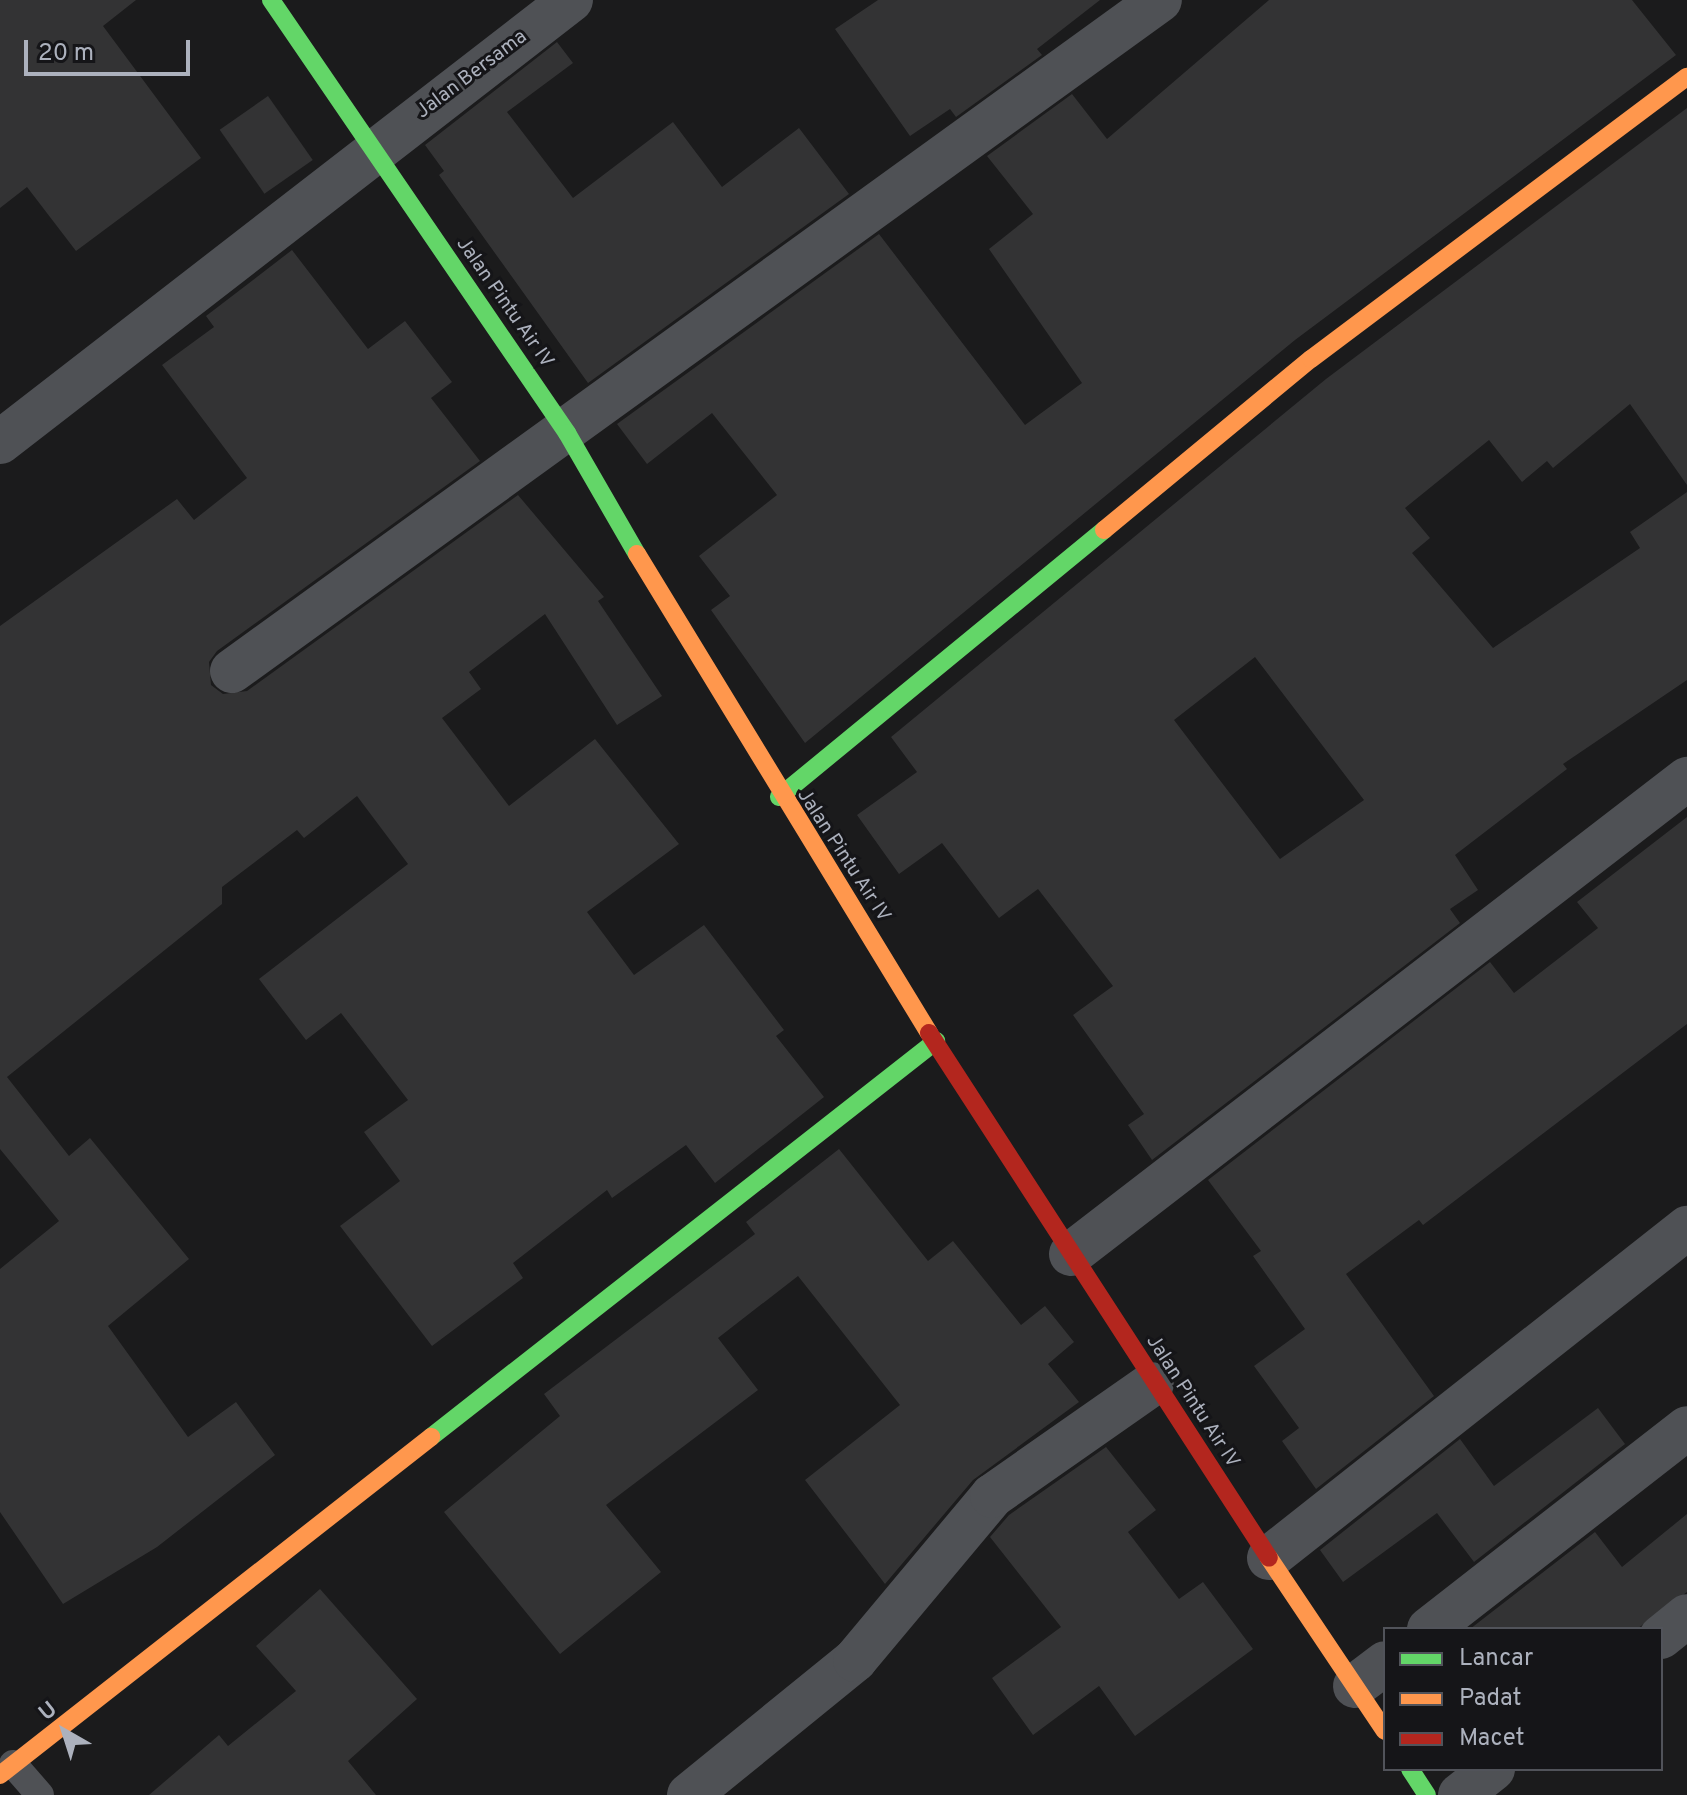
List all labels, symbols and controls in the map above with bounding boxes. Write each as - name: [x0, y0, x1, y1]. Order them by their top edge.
- scale bar: [28, 24, 194, 74]
- street label: Jalan Bersama: [412, 25, 532, 125]
- text: 20 m: [38, 39, 94, 69]
- street label: Jalan Pintu Air IV: [450, 233, 558, 373]
- street label: Jalan Pintu Air IV: [791, 785, 895, 927]
- street label: Jalan Pintu Air IV: [1140, 1331, 1244, 1473]
- legend: [1383, 1627, 1663, 1771]
- text: Lancar: [1459, 1644, 1533, 1674]
- text: Padat: [1459, 1684, 1521, 1714]
- north arrow: [24, 1691, 104, 1771]
- text: U: [34, 1697, 63, 1727]
- text: Macet: [1459, 1724, 1525, 1754]

